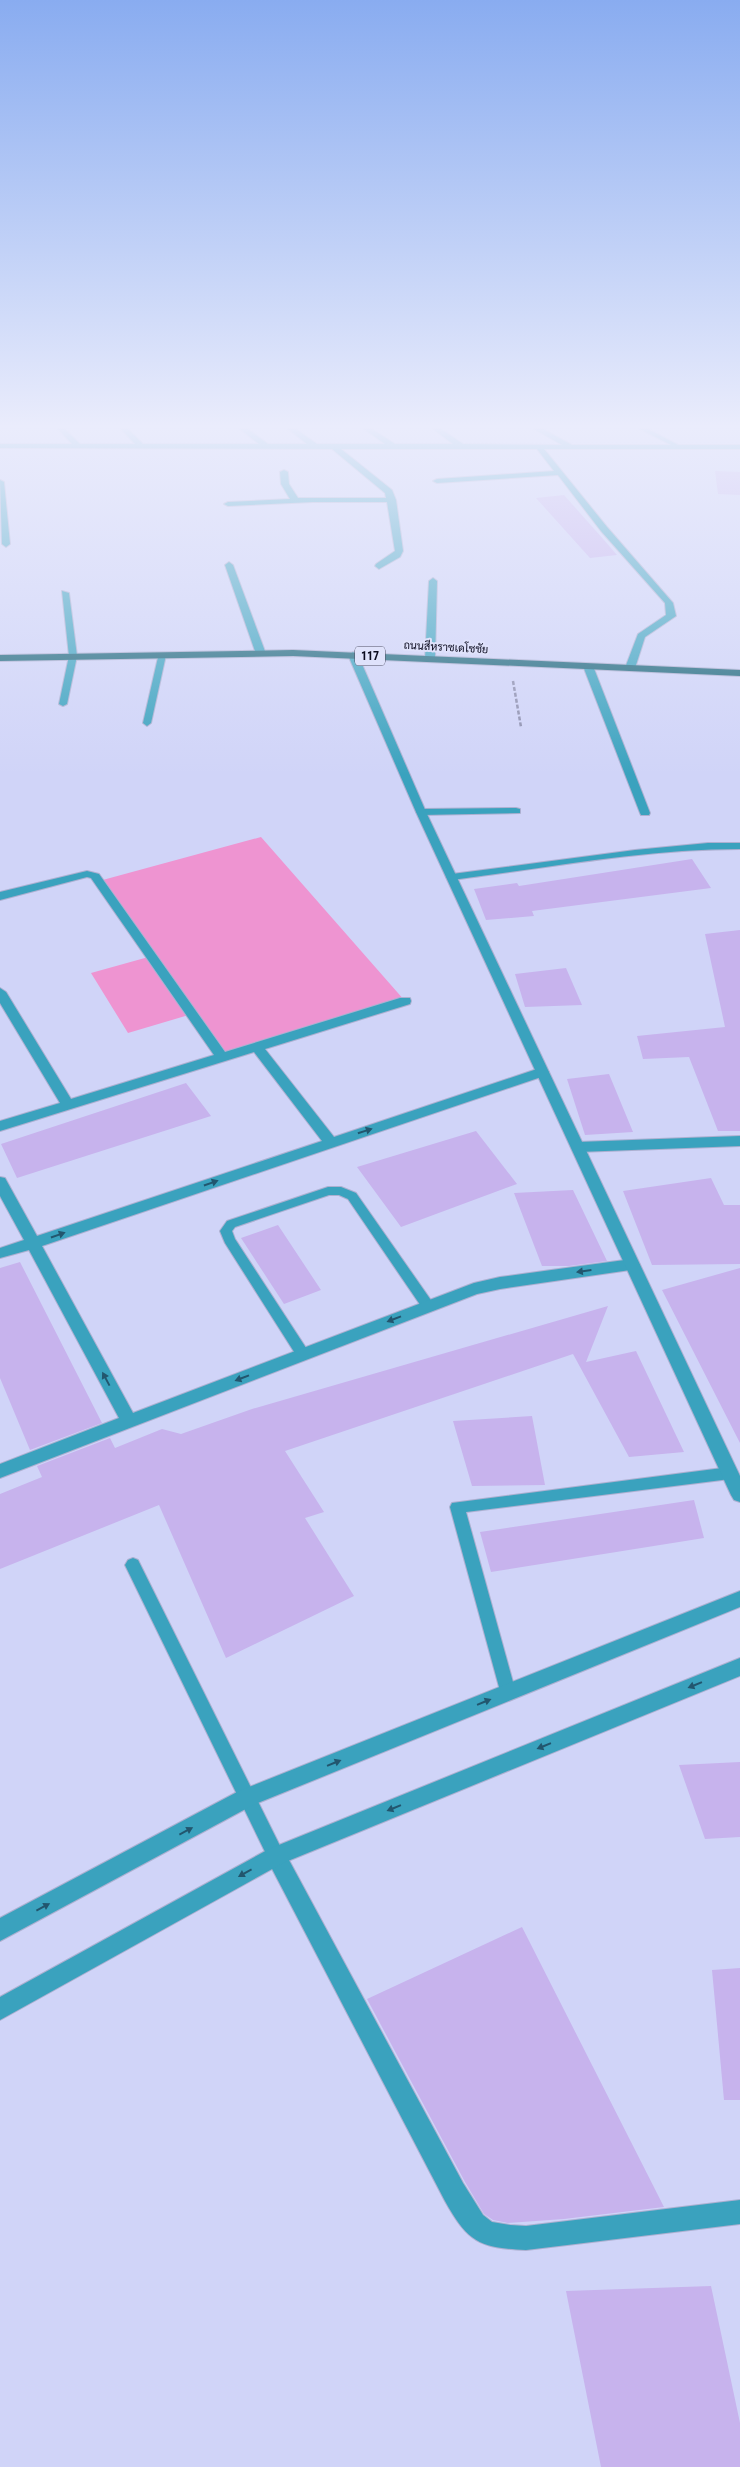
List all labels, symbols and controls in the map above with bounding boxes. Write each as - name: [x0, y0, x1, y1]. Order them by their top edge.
- street label: ถนนสีหราชเดโชชัย: [403, 637, 489, 656]
- road number: 117: [355, 646, 385, 666]
- one-way arrow: [358, 1126, 373, 1134]
- one-way arrow: [204, 1178, 219, 1186]
- one-way arrow: [50, 1231, 65, 1238]
- one-way arrow: [576, 1267, 592, 1275]
- one-way arrow: [386, 1316, 401, 1323]
- one-way arrow: [102, 1373, 111, 1386]
- one-way arrow: [234, 1374, 249, 1382]
- one-way arrow: [687, 1681, 702, 1689]
- one-way arrow: [477, 1698, 492, 1706]
- one-way arrow: [537, 1743, 551, 1751]
- one-way arrow: [327, 1759, 342, 1767]
- one-way arrow: [387, 1804, 401, 1812]
- one-way arrow: [179, 1826, 193, 1835]
- one-way arrow: [238, 1869, 253, 1877]
- one-way arrow: [36, 1903, 50, 1912]

